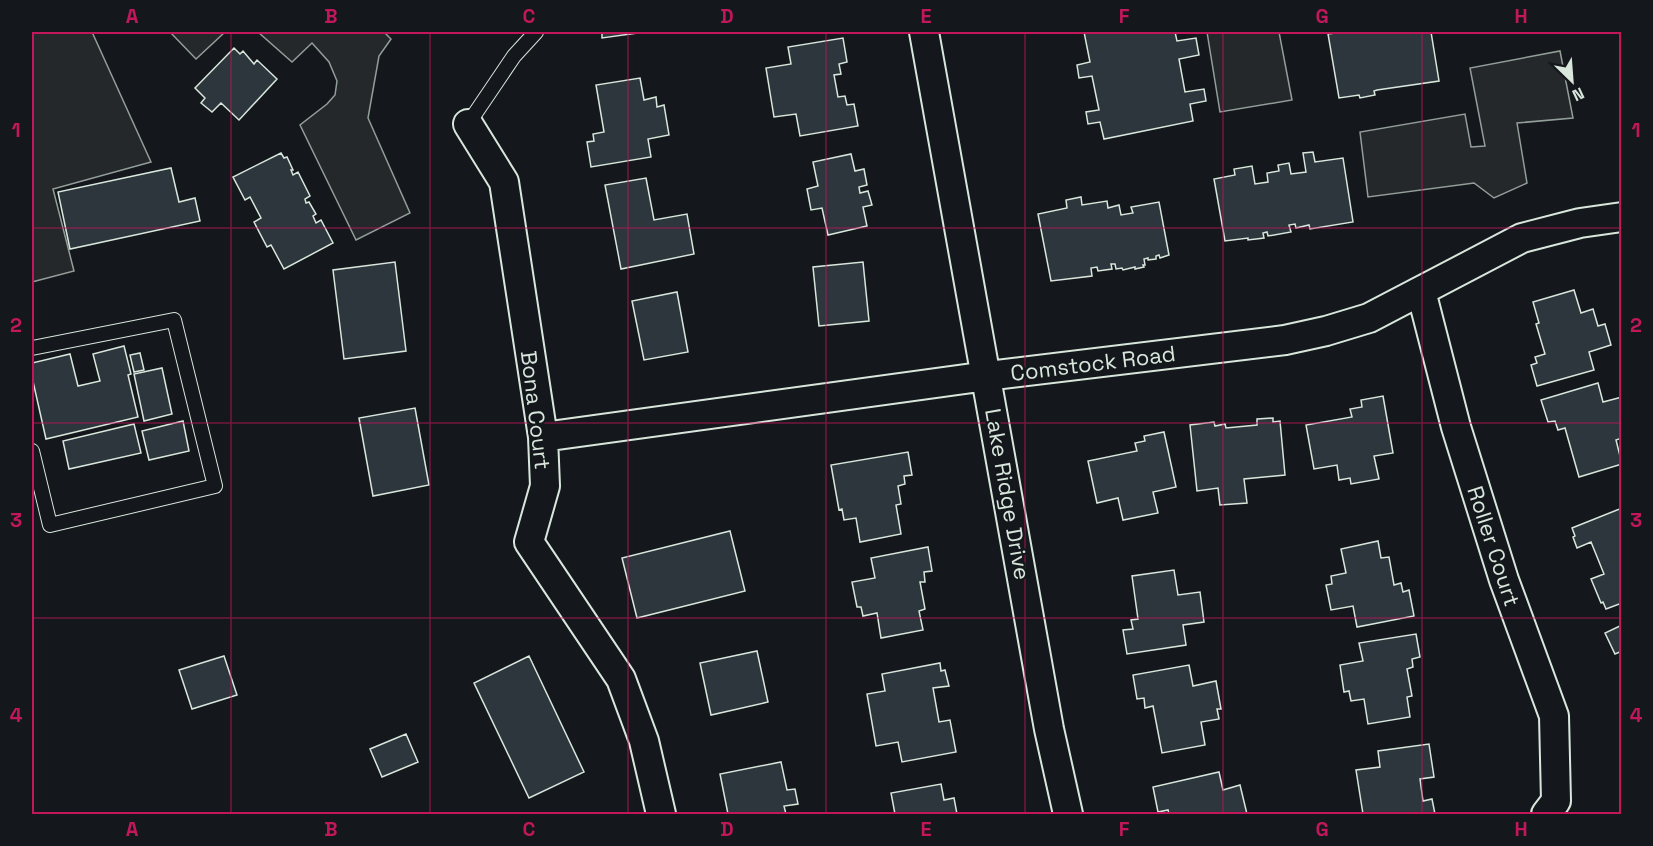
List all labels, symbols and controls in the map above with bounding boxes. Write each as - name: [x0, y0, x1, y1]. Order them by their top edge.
- text: A: [126, 3, 139, 29]
- text: B: [324, 3, 338, 29]
- text: C: [523, 3, 536, 29]
- text: D: [720, 3, 734, 29]
- text: E: [920, 3, 932, 29]
- text: F: [1119, 3, 1130, 29]
- text: G: [1315, 3, 1329, 29]
- text: H: [1514, 3, 1528, 29]
- north arrow: [1542, 51, 1602, 111]
- text: N: [1569, 82, 1587, 106]
- text: 1: [11, 117, 21, 143]
- text: 1: [1631, 117, 1641, 143]
- text: 2: [10, 312, 22, 338]
- text: 2: [1630, 312, 1642, 338]
- street label: Comstock Road: [1009, 339, 1177, 387]
- street label: Bona Court: [515, 349, 557, 471]
- street label: Lake Ridge Drive: [979, 406, 1037, 582]
- street label: Roller Court: [1461, 482, 1527, 610]
- text: 3: [10, 507, 22, 533]
- text: 3: [1630, 507, 1642, 533]
- text: 4: [10, 702, 23, 728]
- text: 4: [1630, 702, 1643, 728]
- text: A: [126, 816, 139, 842]
- text: B: [324, 816, 338, 842]
- text: C: [523, 816, 536, 842]
- text: D: [720, 816, 734, 842]
- text: E: [920, 816, 932, 842]
- text: F: [1119, 816, 1130, 842]
- text: G: [1315, 816, 1329, 842]
- text: H: [1514, 816, 1528, 842]

